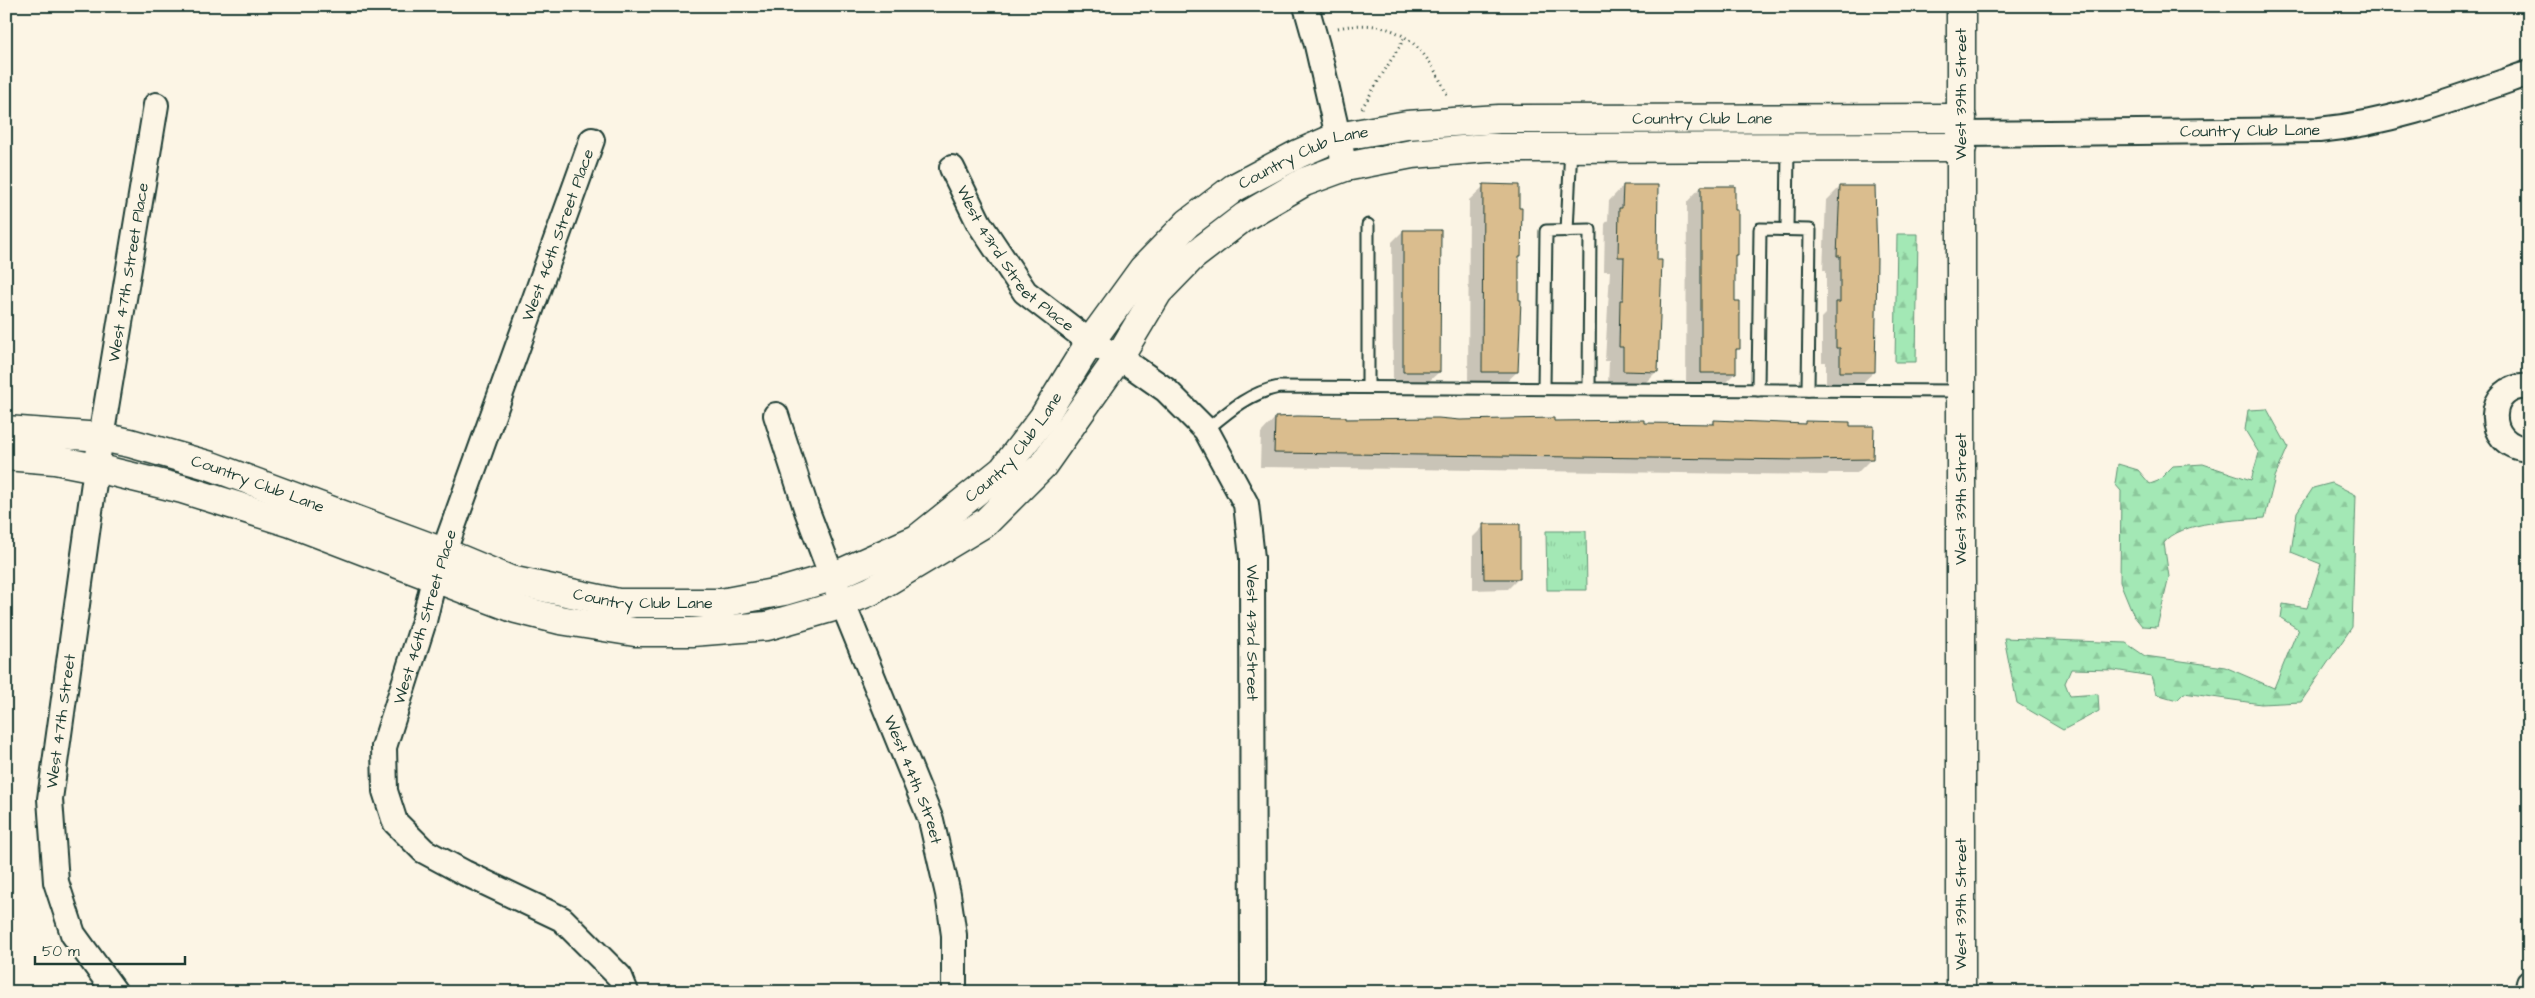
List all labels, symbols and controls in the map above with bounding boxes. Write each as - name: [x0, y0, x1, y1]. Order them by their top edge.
- street label: West 39th Street: [1950, 27, 1972, 160]
- street label: Country Club Lane: [1632, 107, 1773, 131]
- street label: Country Club Lane: [2180, 119, 2321, 143]
- street label: Country Club Lane: [1235, 121, 1370, 195]
- street label: West 46th Street Place: [517, 146, 600, 324]
- street label: West 47th Street Place: [103, 181, 154, 364]
- street label: West 43rd Street Place: [951, 182, 1079, 337]
- street label: Country Club Lane: [960, 388, 1067, 507]
- street label: West 39th Street: [1950, 432, 1972, 565]
- street label: Country Club Lane: [189, 450, 328, 518]
- street label: West 46th Street Place: [388, 527, 462, 707]
- street label: West 43rd Street: [1241, 564, 1263, 701]
- street label: Country Club Lane: [571, 583, 713, 615]
- street label: West 47th Street: [41, 652, 81, 790]
- street label: West 44th Street: [879, 712, 947, 847]
- street label: West 39th Street: [1950, 837, 1972, 970]
- scale bar: [35, 933, 185, 965]
- text: 50 m: [42, 941, 80, 962]

